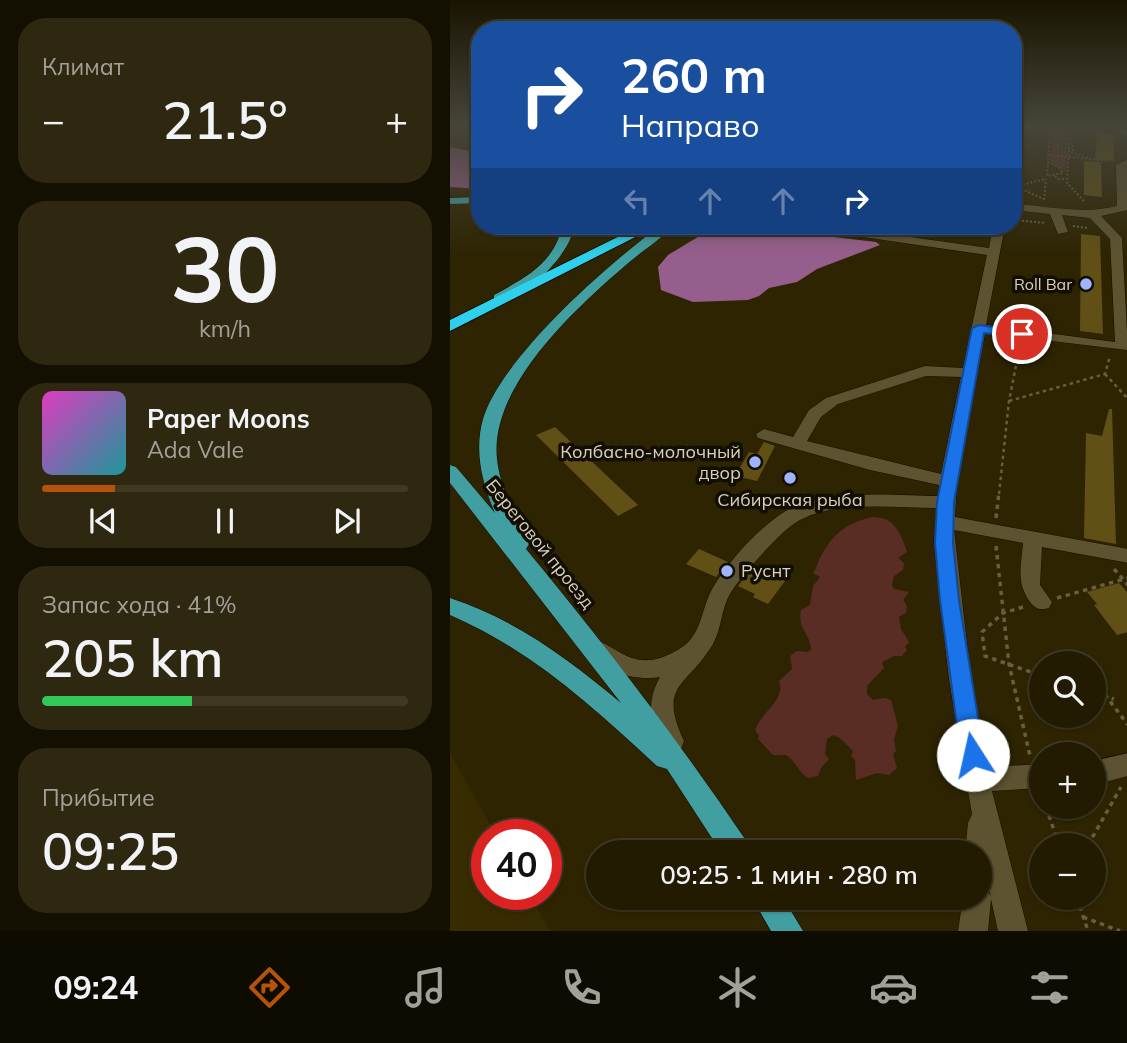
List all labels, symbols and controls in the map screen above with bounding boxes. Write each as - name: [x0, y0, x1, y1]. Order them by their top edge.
- text: 260 m: [621, 44, 767, 105]
- icon: right: [506, 49, 597, 140]
- text: Климат: [42, 52, 124, 81]
- text: 21.5°: [162, 87, 288, 152]
- text: −: [42, 96, 65, 144]
- text: +: [385, 96, 408, 144]
- text: Направо: [621, 105, 760, 145]
- icon: left: [618, 182, 656, 220]
- icon: ahead: [691, 182, 729, 220]
- icon: ahead: [764, 182, 802, 220]
- icon: right: [837, 182, 875, 220]
- text: 30: [170, 211, 280, 325]
- place label: Roll Bar: [1014, 274, 1072, 294]
- marker: Roll Bar: [1078, 276, 1094, 292]
- pin: [992, 304, 1052, 364]
- text: km/h: [199, 314, 251, 343]
- icon: arrive: [1003, 315, 1041, 353]
- text: Paper Moons: [147, 402, 310, 435]
- text: Ada Vale: [147, 435, 244, 464]
- place label: Колбасно-молочный двор: [560, 440, 741, 484]
- marker: Колбасно-молочный двор: [747, 454, 763, 470]
- marker: Сибирская рыба: [782, 470, 798, 486]
- street label: Береговой проезд: [481, 474, 600, 613]
- place label: Сибирская рыба: [717, 488, 863, 511]
- icon: previous: [84, 502, 122, 540]
- icon: pause: [206, 502, 244, 540]
- icon: next: [328, 502, 366, 540]
- place label: Руснт: [741, 559, 791, 582]
- marker: Руснт: [719, 563, 735, 579]
- text: Запас хода · 41%: [42, 590, 237, 619]
- text: 205 km: [42, 625, 223, 690]
- map controls: [1029, 651, 1106, 910]
- button: search: [1029, 651, 1106, 728]
- position arrow: [936, 718, 1010, 792]
- button: +: [1029, 742, 1106, 819]
- text: Прибытие: [42, 783, 155, 812]
- text: 09:25: [42, 818, 179, 883]
- speed limit sign: 40: [471, 819, 562, 910]
- button: −: [1029, 833, 1106, 910]
- text: 09:25 · 1 мин · 280 m: [660, 858, 918, 891]
- icon: directions: [245, 963, 294, 1012]
- icon: music: [401, 963, 450, 1012]
- icon: phone: [557, 963, 606, 1012]
- icon: climate: [713, 963, 762, 1012]
- icon: car: [869, 963, 918, 1012]
- icon: filters: [1025, 963, 1074, 1012]
- text: 09:24: [53, 967, 138, 1007]

